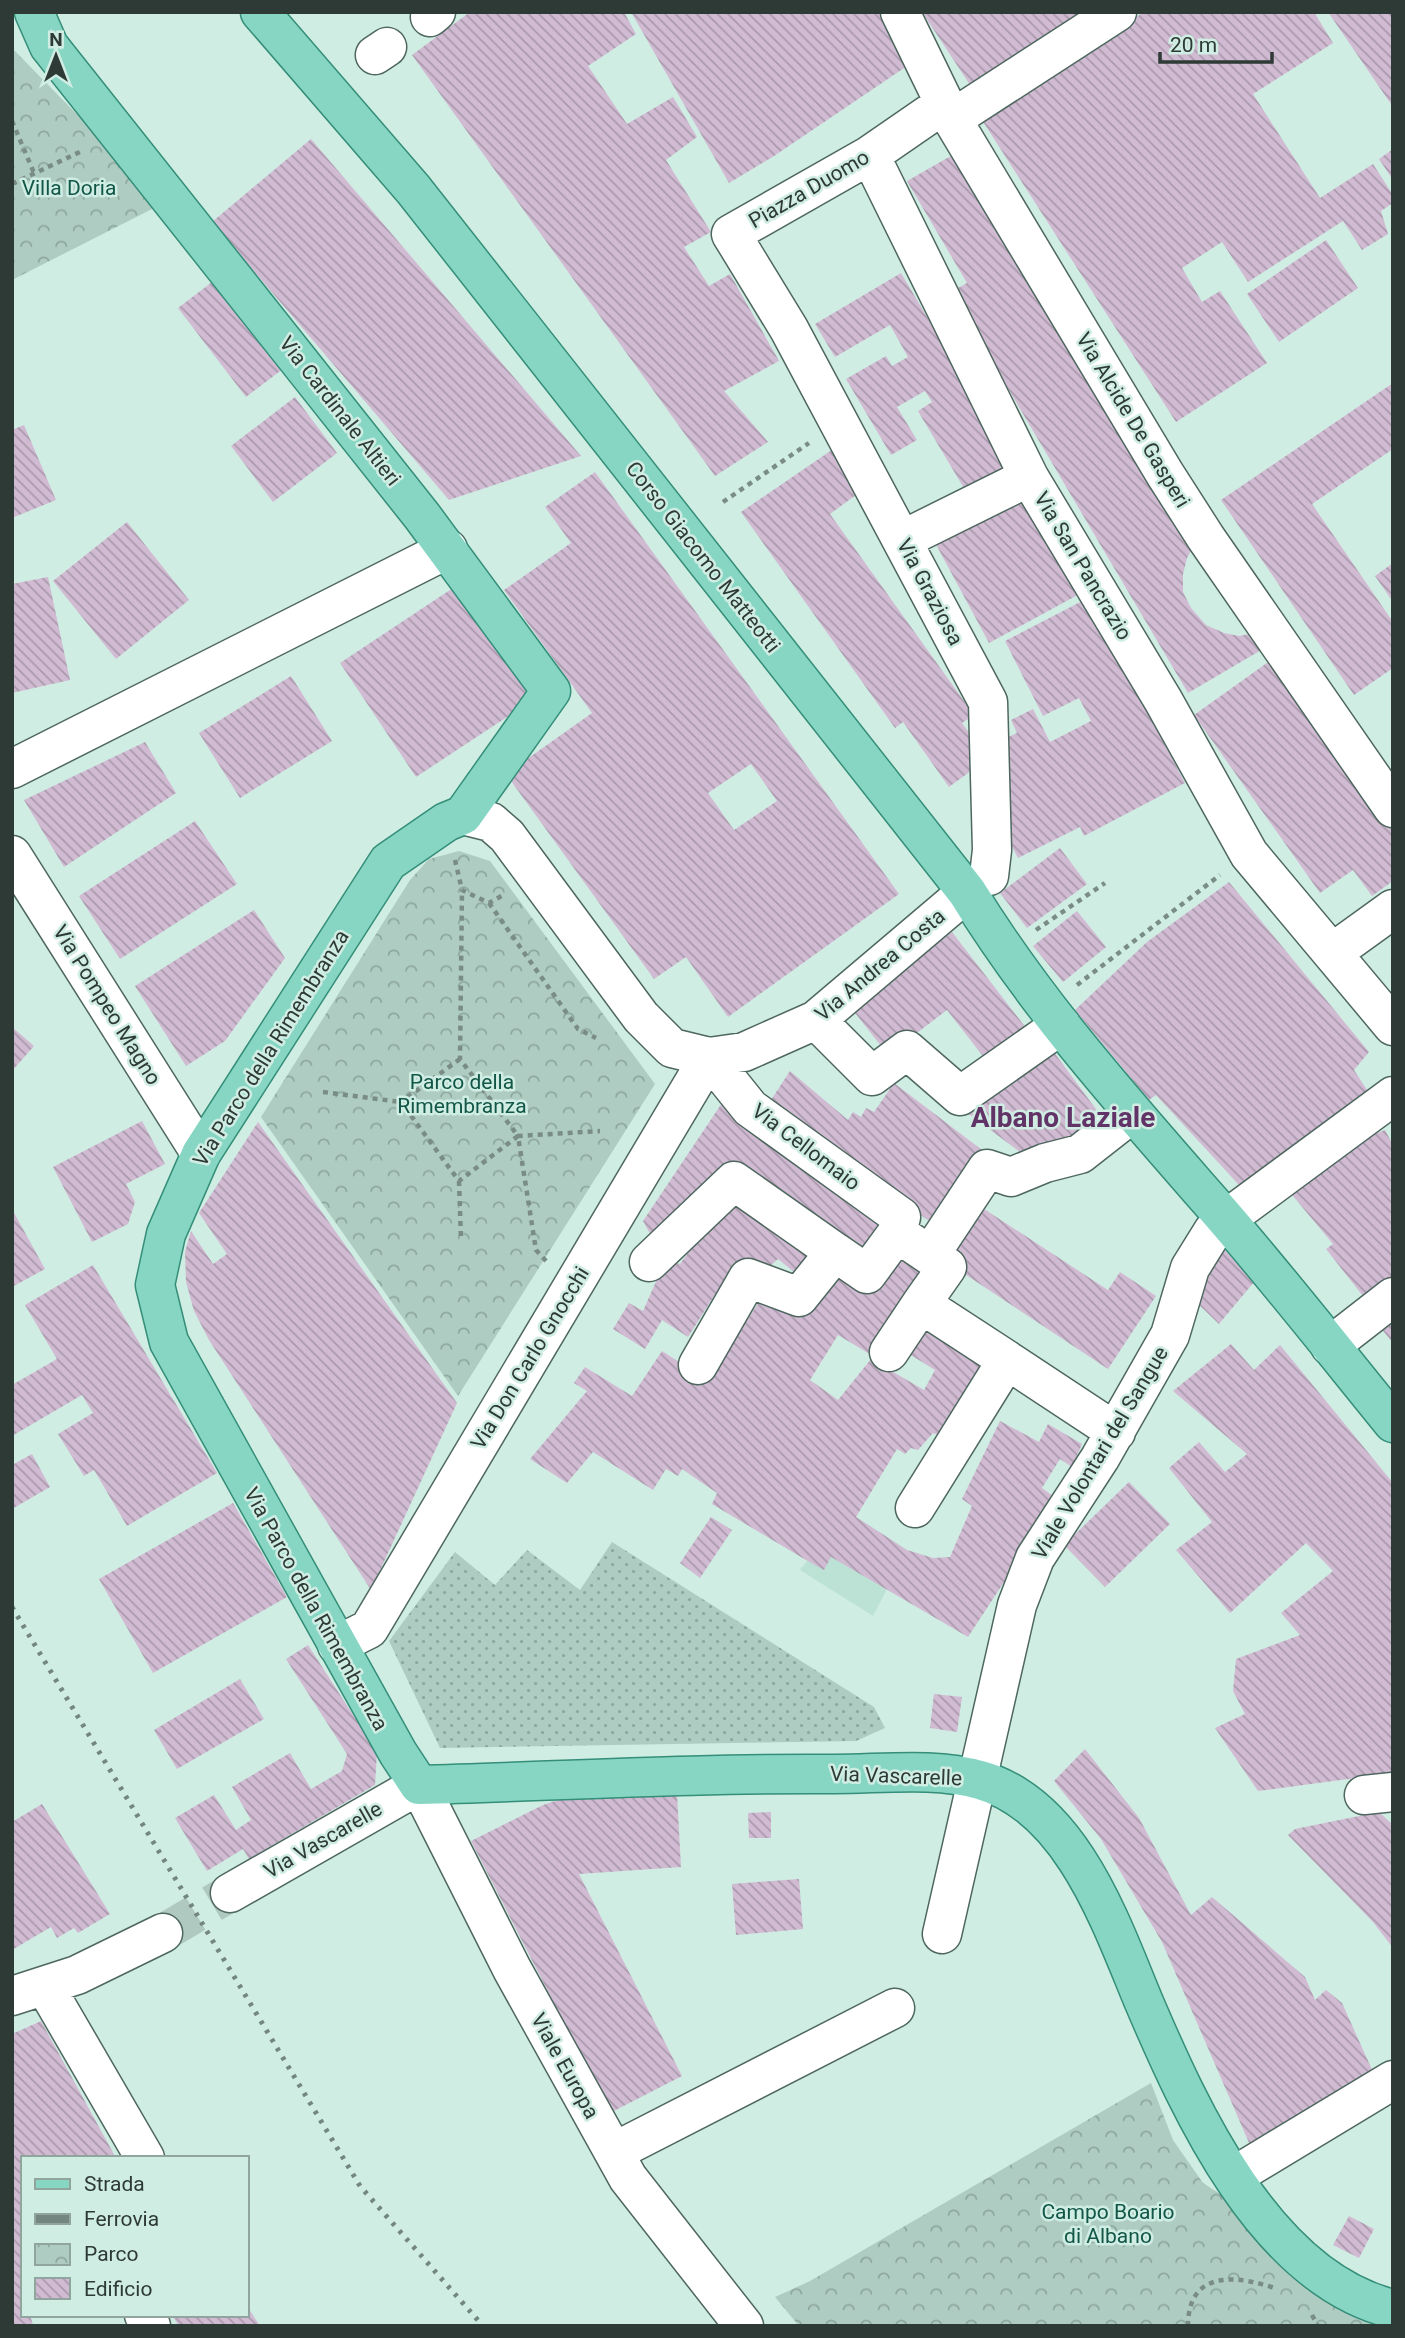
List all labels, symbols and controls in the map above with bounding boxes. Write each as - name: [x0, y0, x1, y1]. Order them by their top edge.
- north arrow: [21, 21, 91, 91]
- scale bar: [1160, 21, 1272, 65]
- text: N: [49, 28, 63, 51]
- text: 20 m: [1170, 33, 1217, 57]
- street label: Piazza Duomo: [745, 145, 873, 233]
- park label: Villa Doria: [22, 176, 116, 200]
- street label: Via Alcide De Gasperi: [1071, 328, 1195, 512]
- street label: Via Cardinale Altieri: [274, 332, 406, 490]
- street label: Corso Giacomo Matteotti: [621, 457, 785, 657]
- street label: Via San Pancrazio: [1029, 488, 1137, 644]
- street label: Via Graziosa: [892, 535, 968, 649]
- street label: Via Andrea Costa: [810, 904, 950, 1026]
- street label: Via Pompeo Magno: [48, 921, 166, 1089]
- street label: Via Parco della Rimembranza: [188, 925, 354, 1171]
- park label: Parco della Rimembranza: [397, 1070, 527, 1118]
- street label: Via Cellomaio: [747, 1099, 865, 1195]
- district label: Albano Laziale: [971, 1101, 1155, 1134]
- street label: Via Don Carlo Gnocchi: [466, 1262, 594, 1454]
- street label: Viale Volontari del Sangue: [1027, 1342, 1173, 1564]
- street label: Via Parco della Rimembranza: [239, 1483, 393, 1735]
- street label: Via Vascarelle: [830, 1762, 962, 1790]
- street label: Via Vascarelle: [260, 1797, 386, 1883]
- street label: Viale Europa: [526, 2009, 604, 2123]
- legend: [21, 2156, 248, 2317]
- text: Strada: [84, 2172, 145, 2196]
- park label: Campo Boario di Albano: [1041, 2200, 1175, 2248]
- text: Ferrovia: [84, 2207, 159, 2231]
- text: Parco: [84, 2242, 138, 2266]
- text: Edificio: [84, 2277, 152, 2301]

